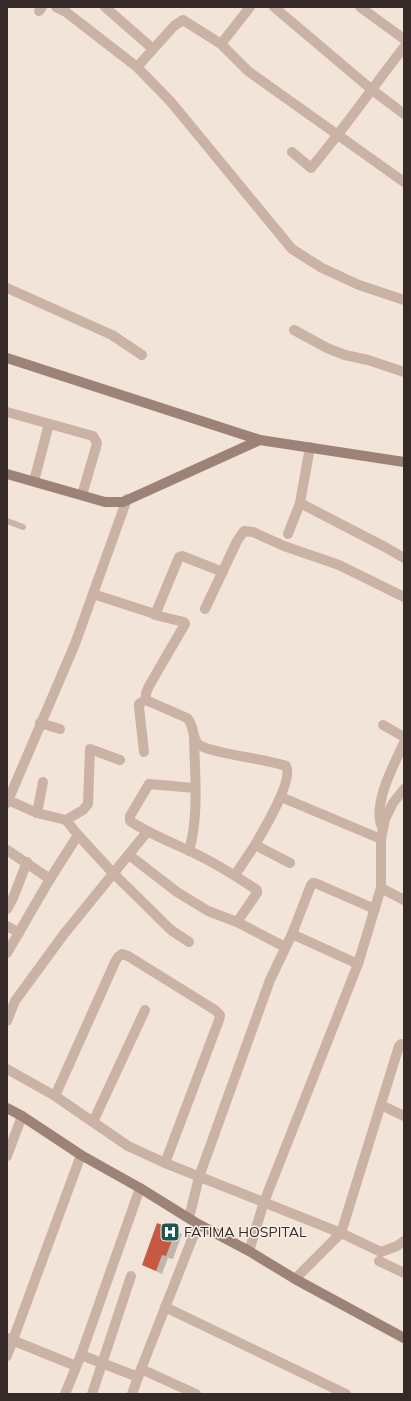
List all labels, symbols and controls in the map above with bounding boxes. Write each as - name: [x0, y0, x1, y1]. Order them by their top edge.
- hospital icon: FATIMA HOSPITAL: [159, 1221, 181, 1243]
- place label: FATIMA HOSPITAL: [184, 1223, 307, 1241]

